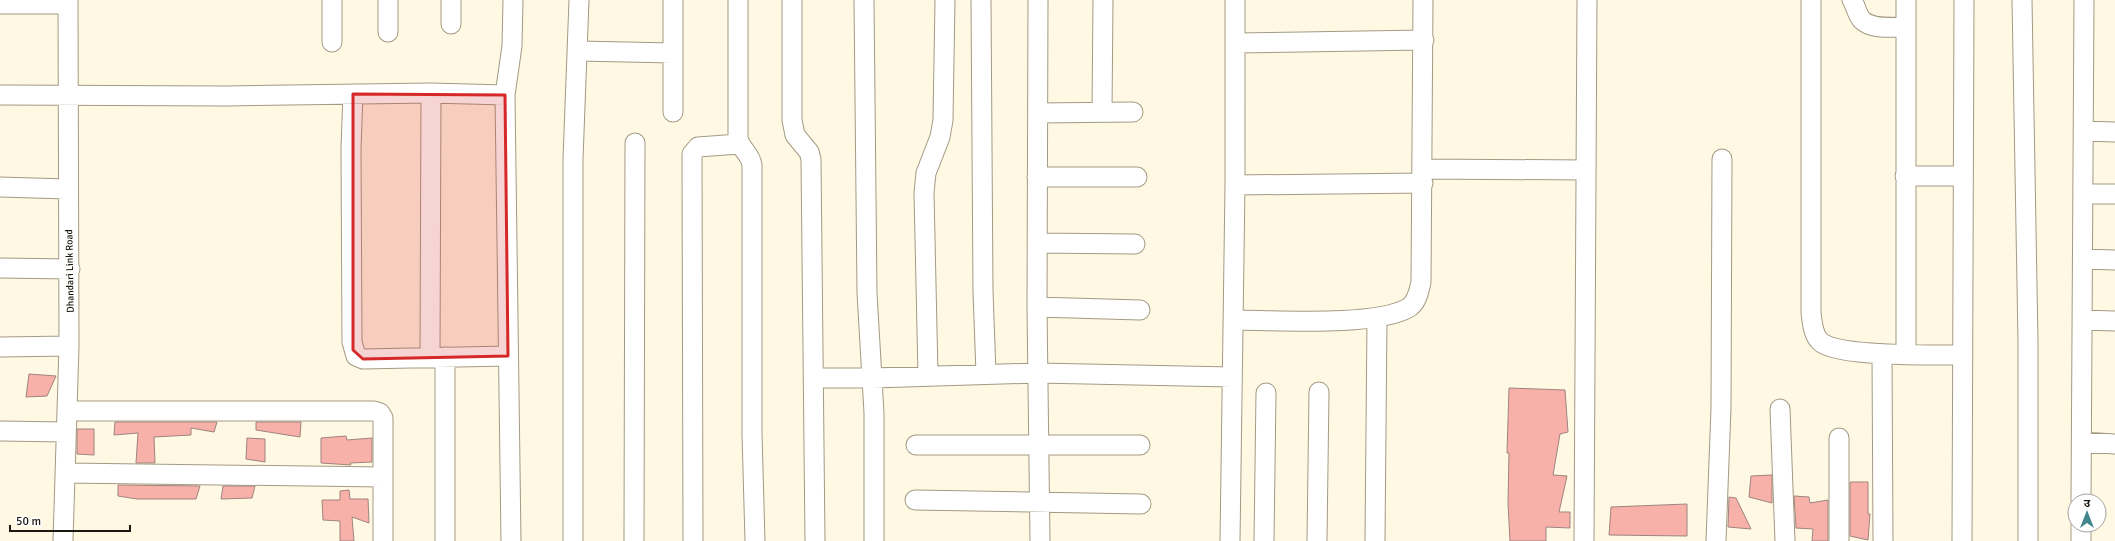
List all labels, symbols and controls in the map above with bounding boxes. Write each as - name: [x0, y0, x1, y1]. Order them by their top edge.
- street label: Dhandari Link Road: [63, 229, 77, 313]
- north arrow: [2067, 493, 2107, 533]
- text: उ: [2084, 497, 2091, 510]
- scale bar: [10, 507, 130, 533]
- text: 50 m: [16, 514, 41, 529]

